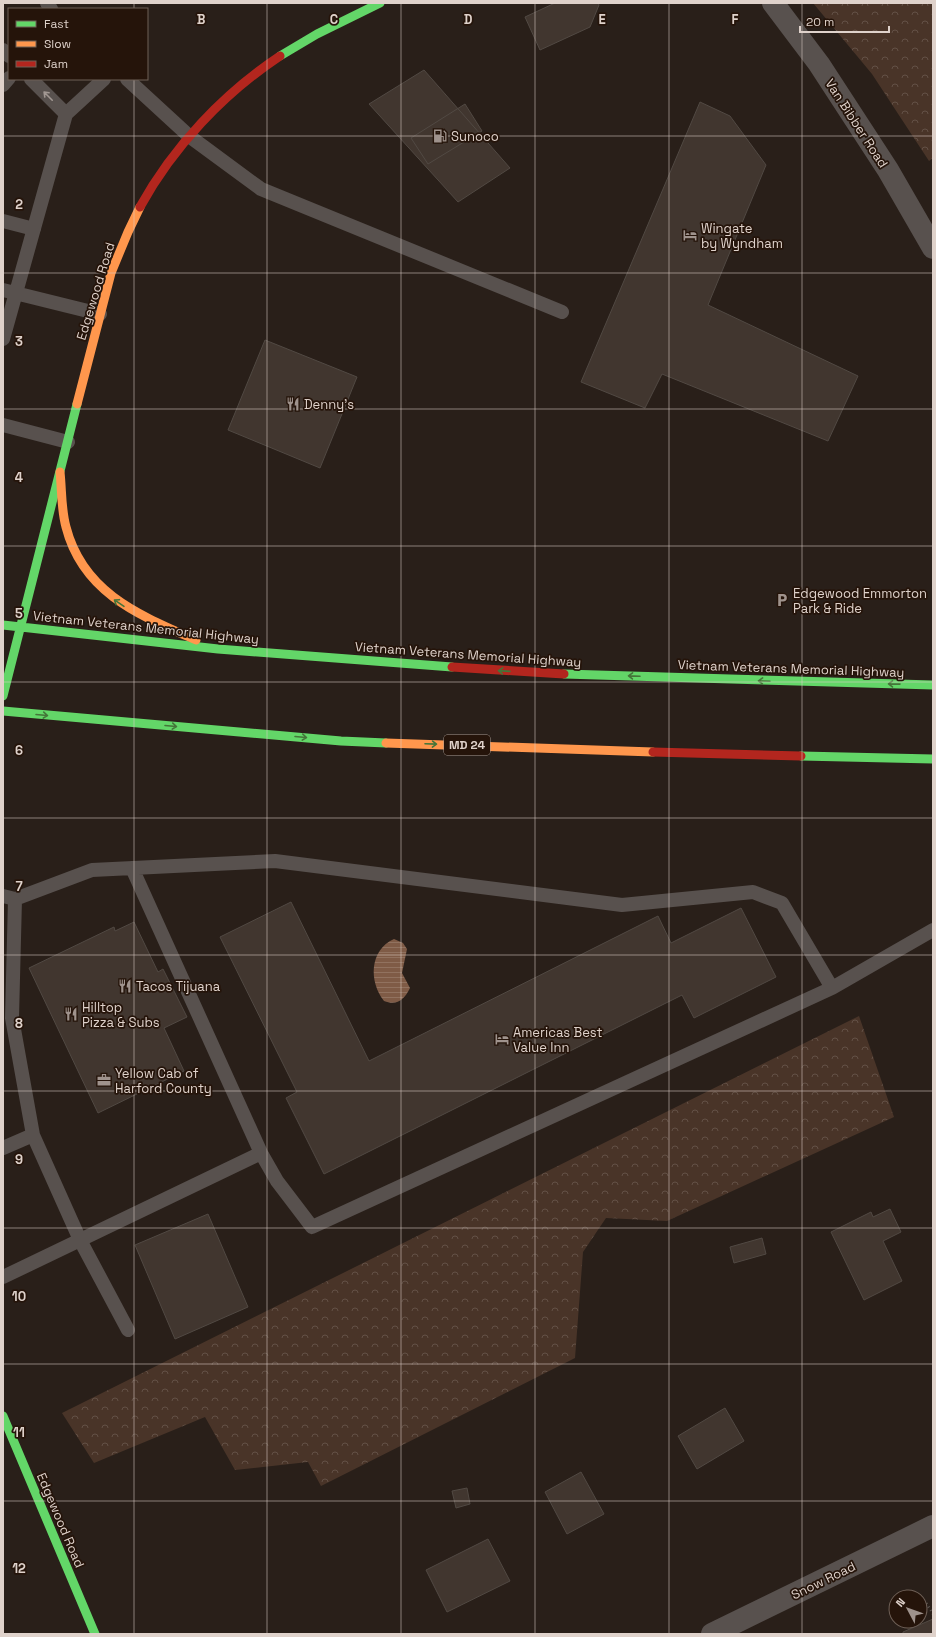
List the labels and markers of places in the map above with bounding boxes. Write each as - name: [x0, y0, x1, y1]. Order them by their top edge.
- fuel station icon: Sunoco: [432, 128, 448, 144]
- place label: Sunoco: [451, 128, 499, 145]
- place label: Wingate by Wyndham: [701, 220, 783, 252]
- hotel icon: Wingate by Wyndham: [682, 227, 698, 243]
- restaurant icon: Denny's: [285, 396, 301, 412]
- place label: Denny's: [304, 396, 354, 413]
- place label: Edgewood Emmorton Park & Ride: [793, 585, 927, 617]
- parking icon: Edgewood Emmorton Park & Ride: [774, 592, 790, 608]
- restaurant icon: Tacos Tijuana: [117, 978, 133, 994]
- place label: Tacos Tijuana: [136, 978, 221, 995]
- place label: Hilltop Pizza & Subs: [82, 999, 160, 1031]
- restaurant icon: Hilltop Pizza & Subs: [63, 1006, 79, 1022]
- place label: Americas Best Value Inn: [513, 1024, 603, 1056]
- hotel icon: Americas Best Value Inn: [494, 1031, 510, 1047]
- place label: Yellow Cab of Harford County: [115, 1065, 212, 1097]
- office icon: Yellow Cab of Harford County: [96, 1072, 112, 1088]

